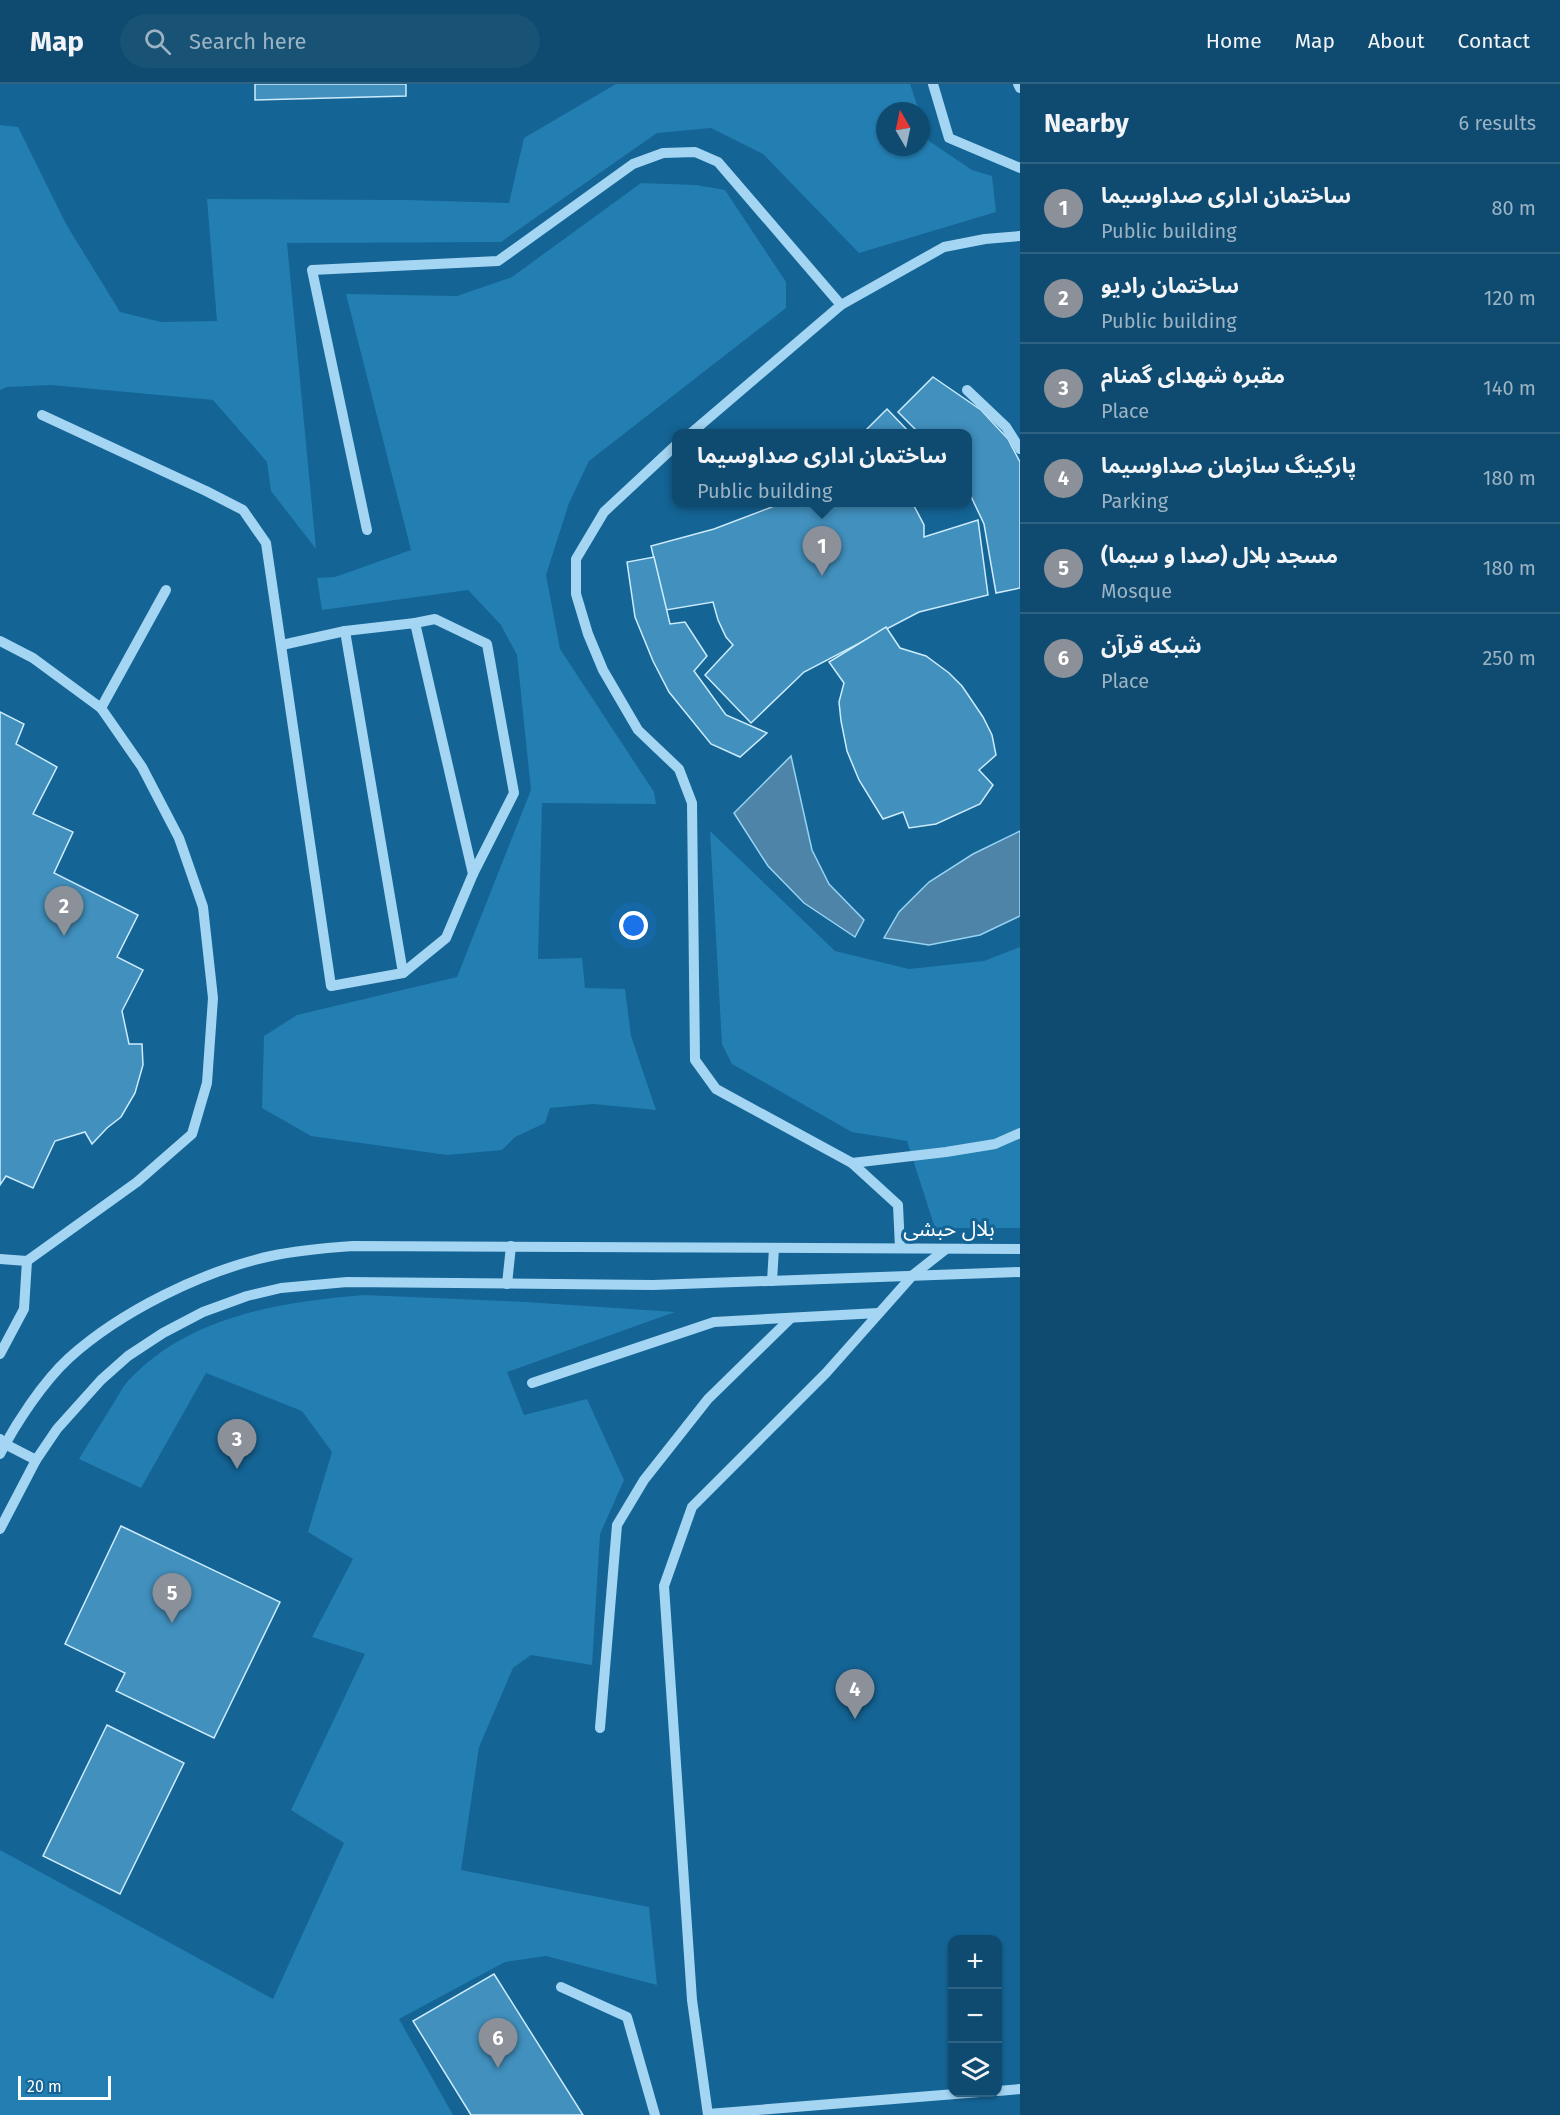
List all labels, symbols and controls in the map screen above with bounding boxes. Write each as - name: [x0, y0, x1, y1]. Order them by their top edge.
- search box: [120, 14, 540, 68]
- text: Map: [30, 25, 84, 58]
- icon: search: [141, 25, 174, 58]
- text: Search here: [189, 28, 307, 55]
- text: Home: [1206, 28, 1262, 54]
- text: Map: [1295, 28, 1335, 54]
- text: About: [1368, 28, 1425, 54]
- text: Contact: [1458, 28, 1530, 54]
- north arrow: [876, 102, 930, 156]
- text: Nearby: [1044, 108, 1129, 139]
- text: 6 results: [1459, 111, 1536, 135]
- text: ساختمان اداری صداوسیما: [1101, 182, 1351, 209]
- text: 1: [1059, 196, 1068, 220]
- text: 80 m: [1491, 196, 1536, 220]
- text: Public building: [1101, 219, 1237, 243]
- text: ساختمان رادیو: [1101, 272, 1239, 299]
- text: 2: [1058, 286, 1069, 310]
- text: 120 m: [1484, 286, 1536, 310]
- text: Public building: [1101, 309, 1237, 333]
- text: مقبره شهدای گمنام: [1101, 362, 1285, 389]
- text: 3: [1058, 376, 1069, 400]
- text: 140 m: [1483, 376, 1536, 400]
- text: Place: [1101, 399, 1149, 423]
- popup: [672, 429, 972, 507]
- text: ساختمان اداری صداوسیما: [697, 442, 947, 469]
- text: پارکینگ سازمان صداوسیما: [1101, 452, 1357, 479]
- text: 4: [1058, 466, 1069, 490]
- text: 180 m: [1483, 466, 1536, 490]
- text: Public building: [697, 479, 833, 503]
- text: Parking: [1101, 489, 1168, 513]
- pin: 1: [802, 526, 842, 576]
- text: مسجد بلال (صدا و سیما): [1101, 542, 1338, 569]
- text: 5: [1058, 556, 1069, 580]
- text: 180 m: [1483, 556, 1536, 580]
- text: Mosque: [1101, 579, 1172, 603]
- text: شبکه قرآن: [1101, 632, 1202, 659]
- text: 6: [1058, 646, 1069, 670]
- text: 250 m: [1482, 646, 1536, 670]
- text: Place: [1101, 669, 1149, 693]
- pin: 2: [44, 886, 84, 936]
- your location: [619, 911, 648, 940]
- street label: بلال حبشی: [903, 1216, 995, 1242]
- pin: 3: [218, 1420, 256, 1469]
- pin: 5: [152, 1574, 192, 1623]
- pin: 4: [836, 1670, 874, 1719]
- map controls: [948, 1935, 1002, 2097]
- button: +: [948, 1935, 1002, 1989]
- button: −: [948, 1989, 1002, 2043]
- pin: 6: [478, 2018, 518, 2068]
- button: layers: [948, 2043, 1002, 2097]
- scale bar: [18, 2073, 111, 2100]
- text: 20 m: [27, 2077, 62, 2096]

